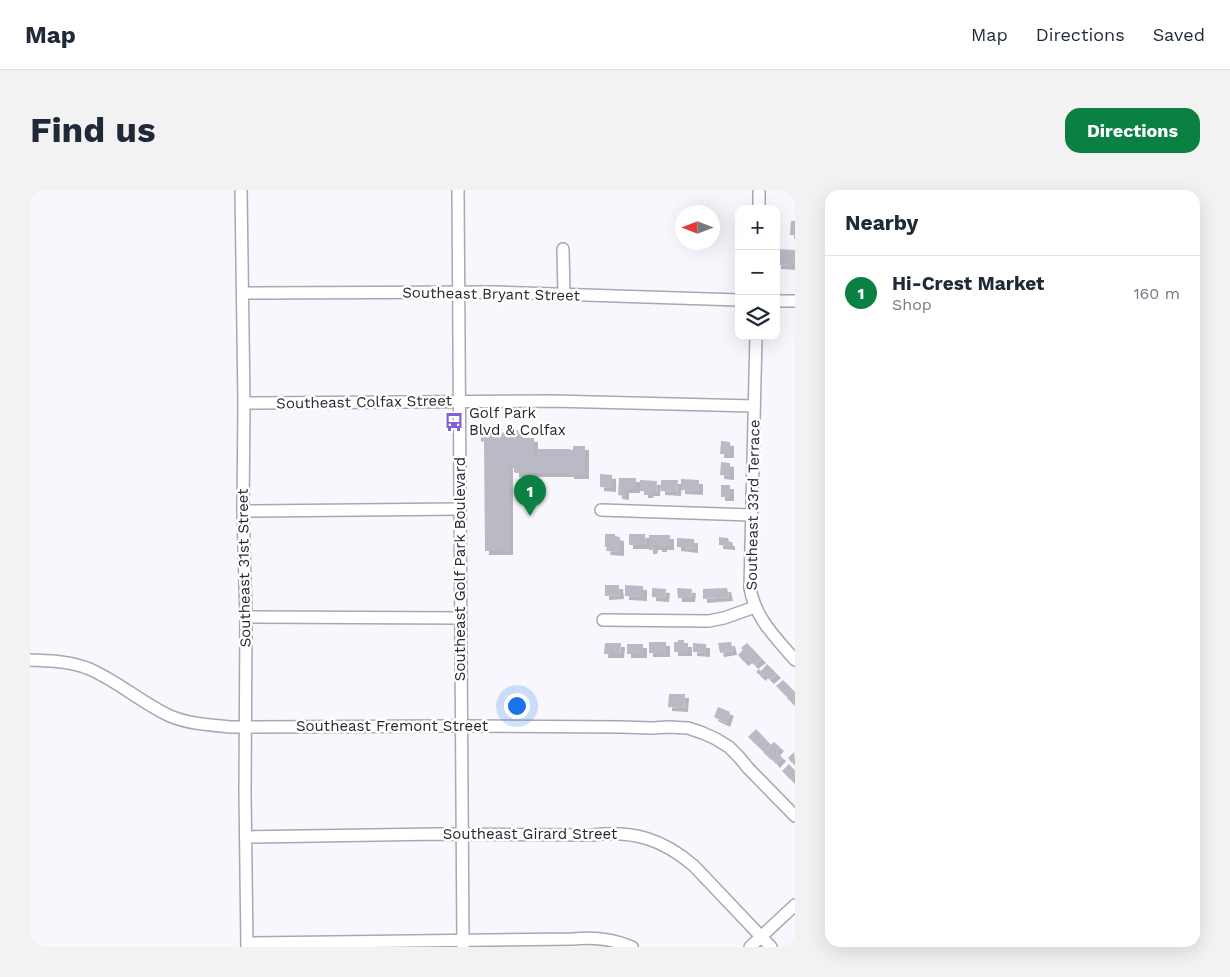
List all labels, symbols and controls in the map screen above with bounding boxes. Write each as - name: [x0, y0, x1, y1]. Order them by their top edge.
- text: Map: [25, 21, 76, 49]
- text: Map: [971, 24, 1008, 45]
- text: Directions: [1036, 24, 1125, 45]
- text: Saved: [1153, 24, 1205, 45]
- button: Directions: [1065, 108, 1200, 153]
- text: Find us: [30, 109, 156, 151]
- north arrow: [675, 205, 720, 250]
- map controls: [735, 205, 780, 340]
- button: +: [735, 205, 780, 250]
- text: Nearby: [845, 210, 918, 235]
- button: −: [735, 250, 780, 295]
- text: Hi-Crest Market: [892, 272, 1044, 295]
- street label: Southeast Bryant Street: [402, 283, 581, 305]
- text: 1: [858, 284, 864, 303]
- text: 160 m: [1133, 284, 1180, 303]
- button: layers: [735, 295, 780, 340]
- text: Shop: [892, 295, 932, 314]
- street label: Southeast Colfax Street: [276, 391, 453, 413]
- place label: Golf Park Blvd & Colfax: [469, 404, 566, 439]
- bus stop icon: Golf Park Blvd & Colfax: [443, 411, 465, 433]
- street label: Southeast 33rd Terrace: [743, 419, 763, 591]
- street label: Southeast Golf Park Boulevard: [451, 457, 469, 681]
- pin: 1: [514, 475, 546, 516]
- street label: Southeast 31st Street: [234, 488, 254, 648]
- your location: [504, 693, 530, 719]
- street label: Southeast Fremont Street: [296, 717, 489, 735]
- street label: Southeast Girard Street: [443, 825, 618, 843]

